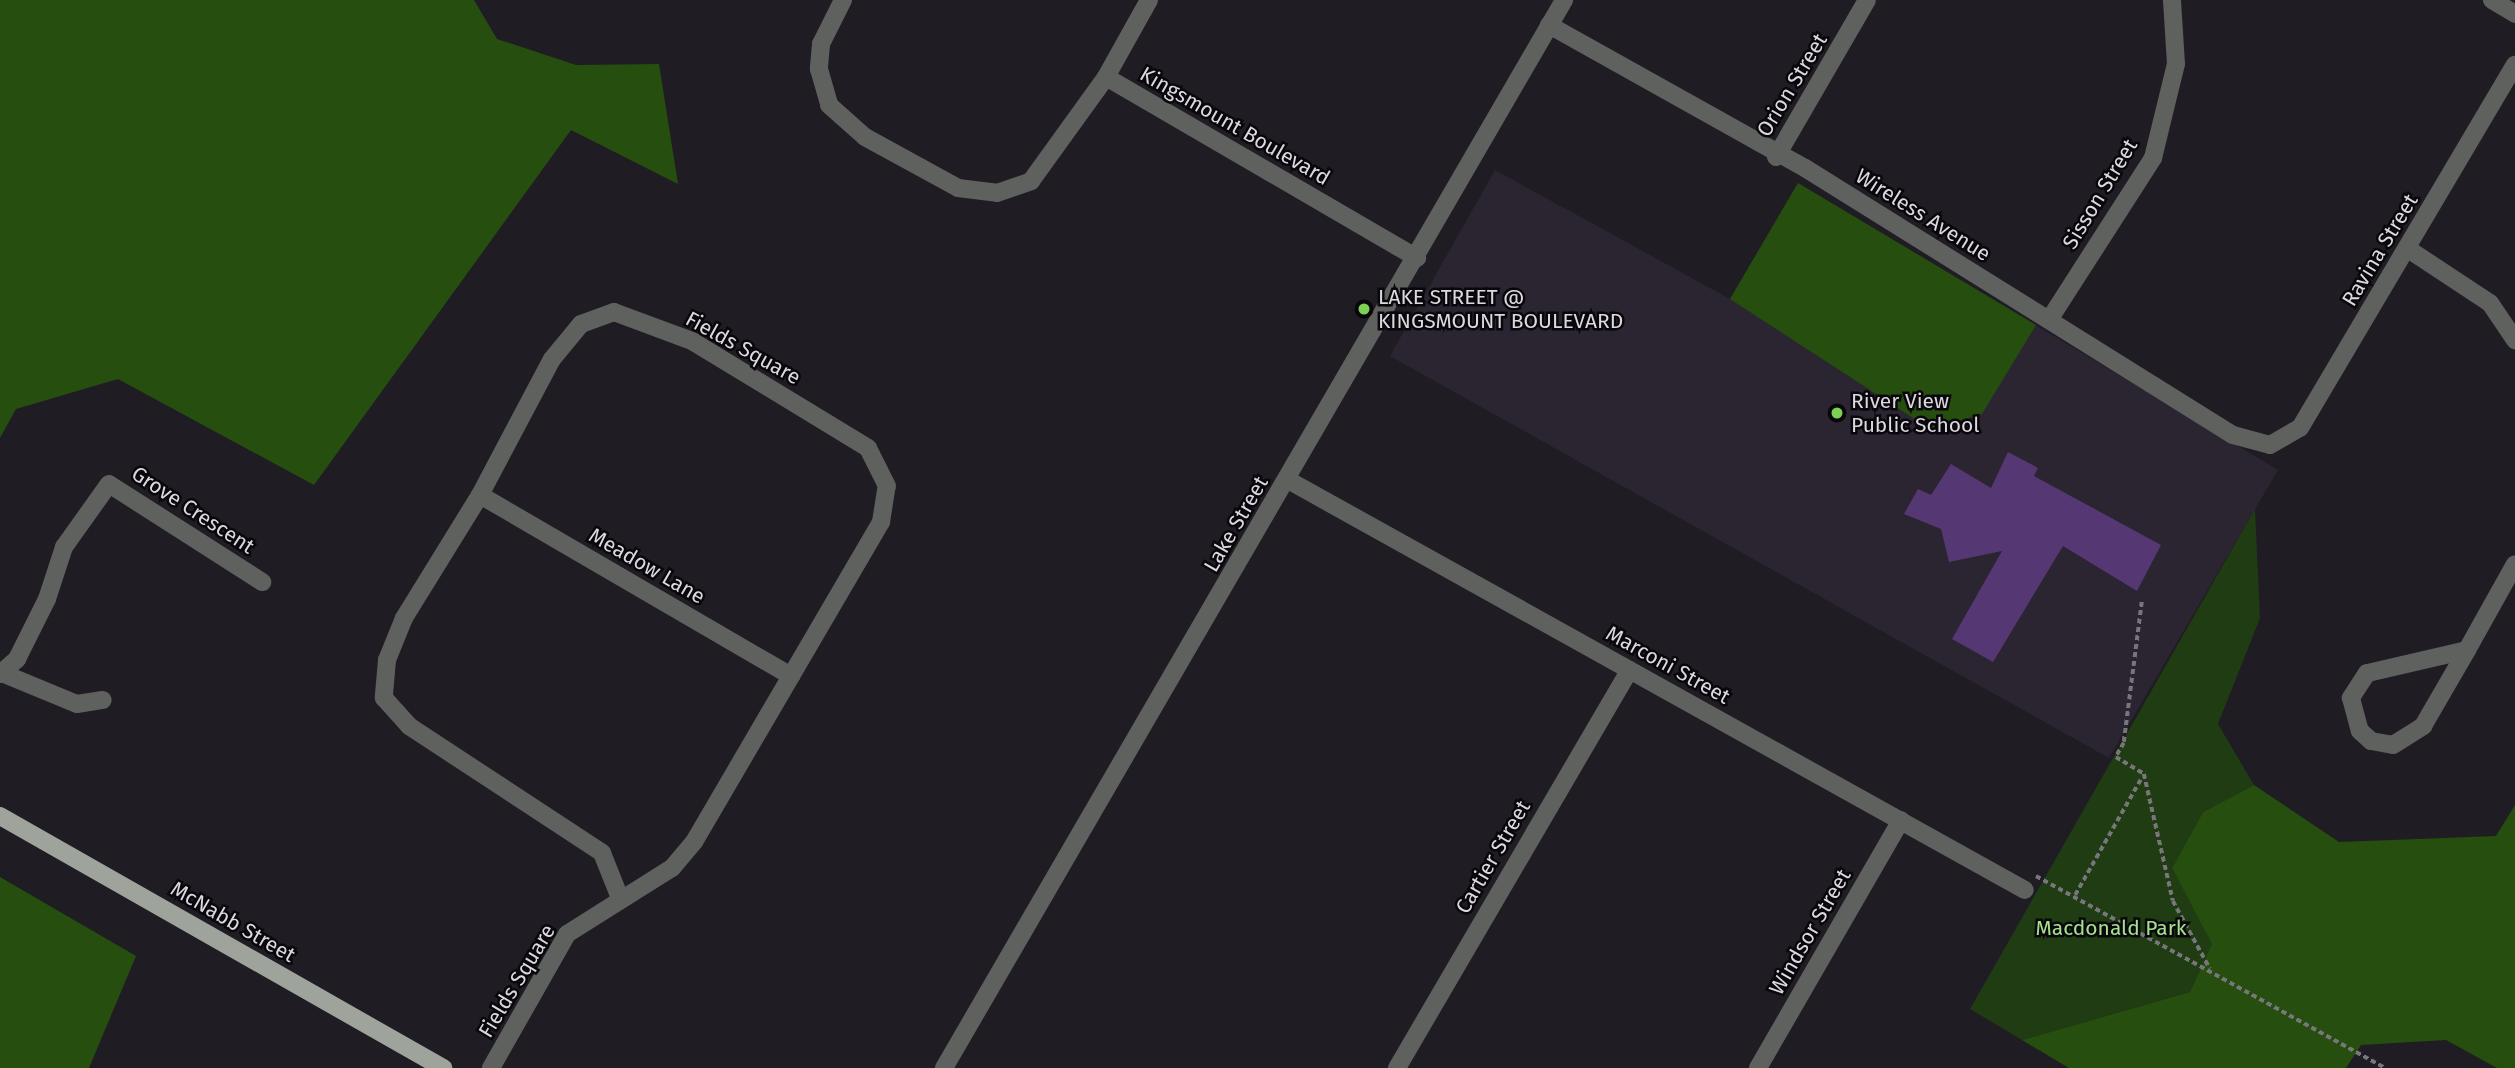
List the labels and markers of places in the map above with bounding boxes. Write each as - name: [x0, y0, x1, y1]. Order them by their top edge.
- place label: LAKE STREET @ KINGSMOUNT BOULEVARD: [1378, 284, 1623, 334]
- marker: LAKE STREET @ KINGSMOUNT BOULEVARD: [1356, 301, 1372, 317]
- place label: River View Public School: [1851, 388, 1979, 438]
- marker: River View Public School: [1829, 405, 1845, 421]

